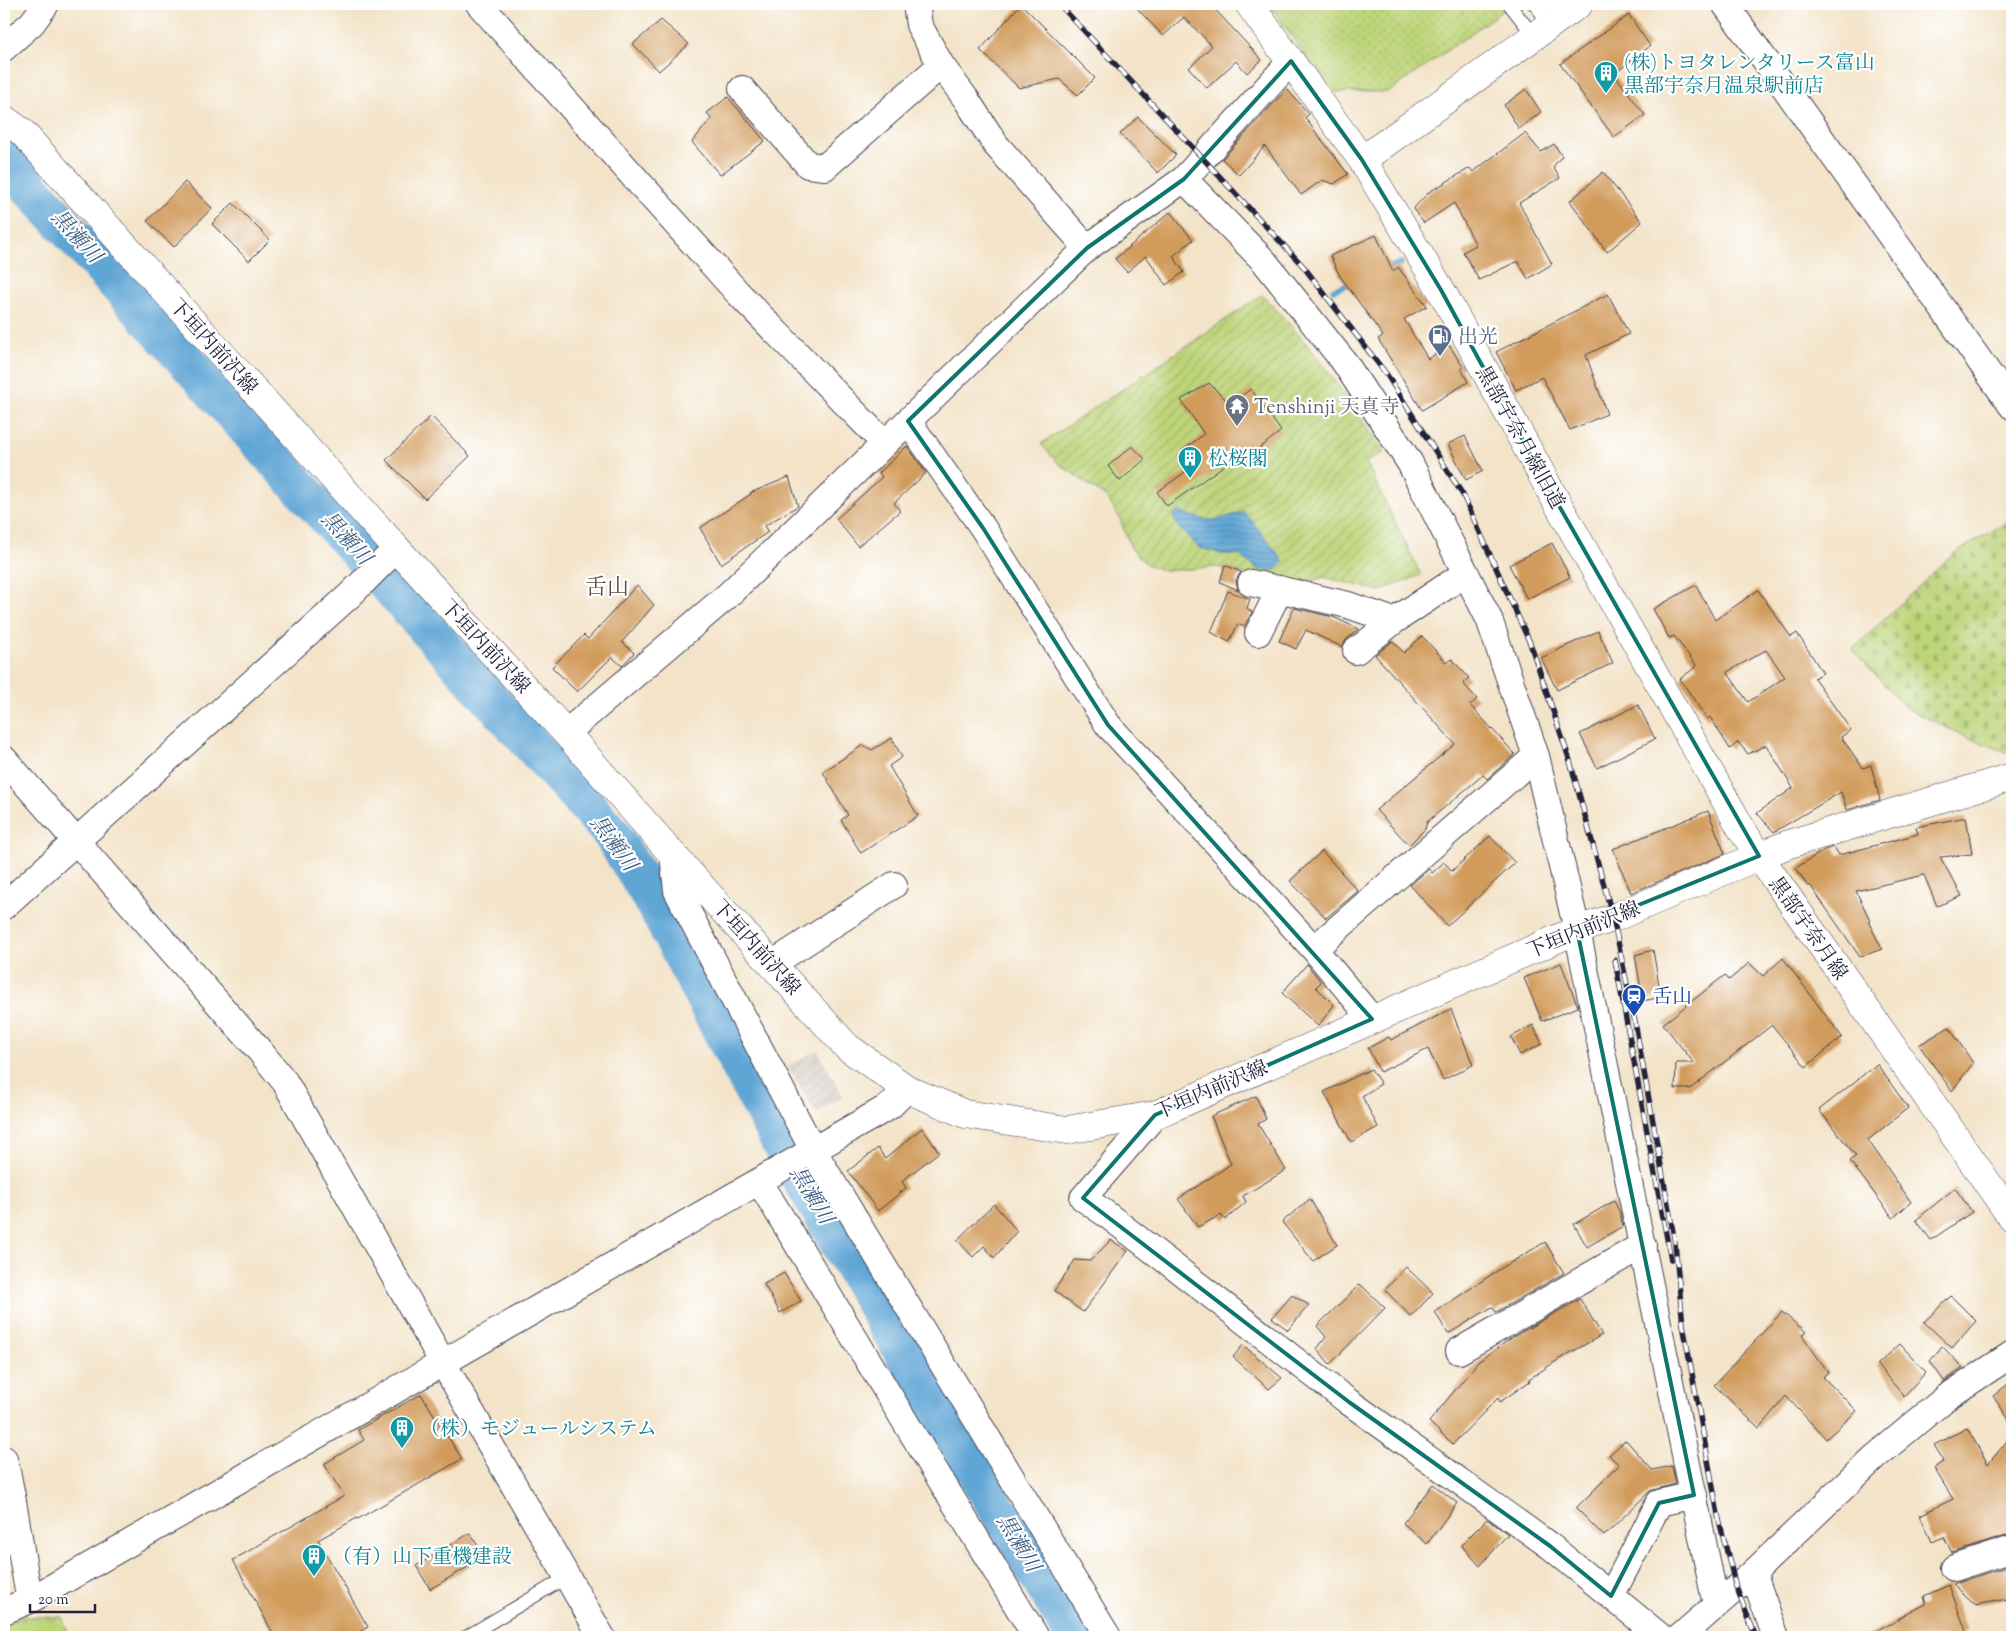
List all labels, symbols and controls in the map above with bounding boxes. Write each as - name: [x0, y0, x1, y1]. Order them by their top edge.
- place label: (株)トヨタレンタリース富山 黒部宇奈月温泉駅前店: [1624, 50, 1875, 102]
- building icon: (株)トヨタレンタリース富山 黒部宇奈月温泉駅前店: [1593, 60, 1619, 94]
- water label: 黒瀬川: [43, 204, 109, 272]
- street label: 下垣内前沢線: [161, 293, 263, 402]
- fuel station icon: 出光: [1427, 323, 1453, 357]
- place label: 出光: [1458, 324, 1498, 353]
- street label: 黒部宇奈月線旧道: [1467, 361, 1570, 515]
- temple icon: Tenshinji 天真寺: [1224, 393, 1250, 427]
- place label: Tenshinji 天真寺: [1254, 394, 1400, 423]
- building icon: 松桜閣: [1177, 445, 1203, 479]
- place label: 松桜閣: [1208, 446, 1268, 475]
- water label: 黒瀬川: [313, 506, 379, 574]
- district label: 舌山: [585, 573, 629, 605]
- street label: 下垣内前沢線: [433, 594, 536, 701]
- water label: 黒瀬川: [582, 810, 644, 880]
- street label: 黒部宇奈月線: [1761, 872, 1853, 987]
- street label: 下垣内前沢線: [704, 894, 806, 1003]
- street label: 下垣内前沢線: [1523, 895, 1645, 967]
- station icon: 舌山: [1621, 983, 1647, 1017]
- place label: 舌山: [1652, 984, 1692, 1013]
- street label: 下垣内前沢線: [1151, 1055, 1273, 1128]
- water label: 黒瀬川: [781, 1161, 840, 1232]
- building icon: （株）モジュールシステム: [389, 1415, 415, 1449]
- place label: （株）モジュールシステム: [420, 1416, 657, 1445]
- water label: 黒瀬川: [988, 1509, 1047, 1580]
- building icon: （有）山下重機建設: [301, 1543, 327, 1577]
- place label: （有）山下重機建設: [332, 1544, 512, 1573]
- scale bar: [30, 1581, 95, 1613]
- text: 20 m: [38, 1590, 69, 1611]

